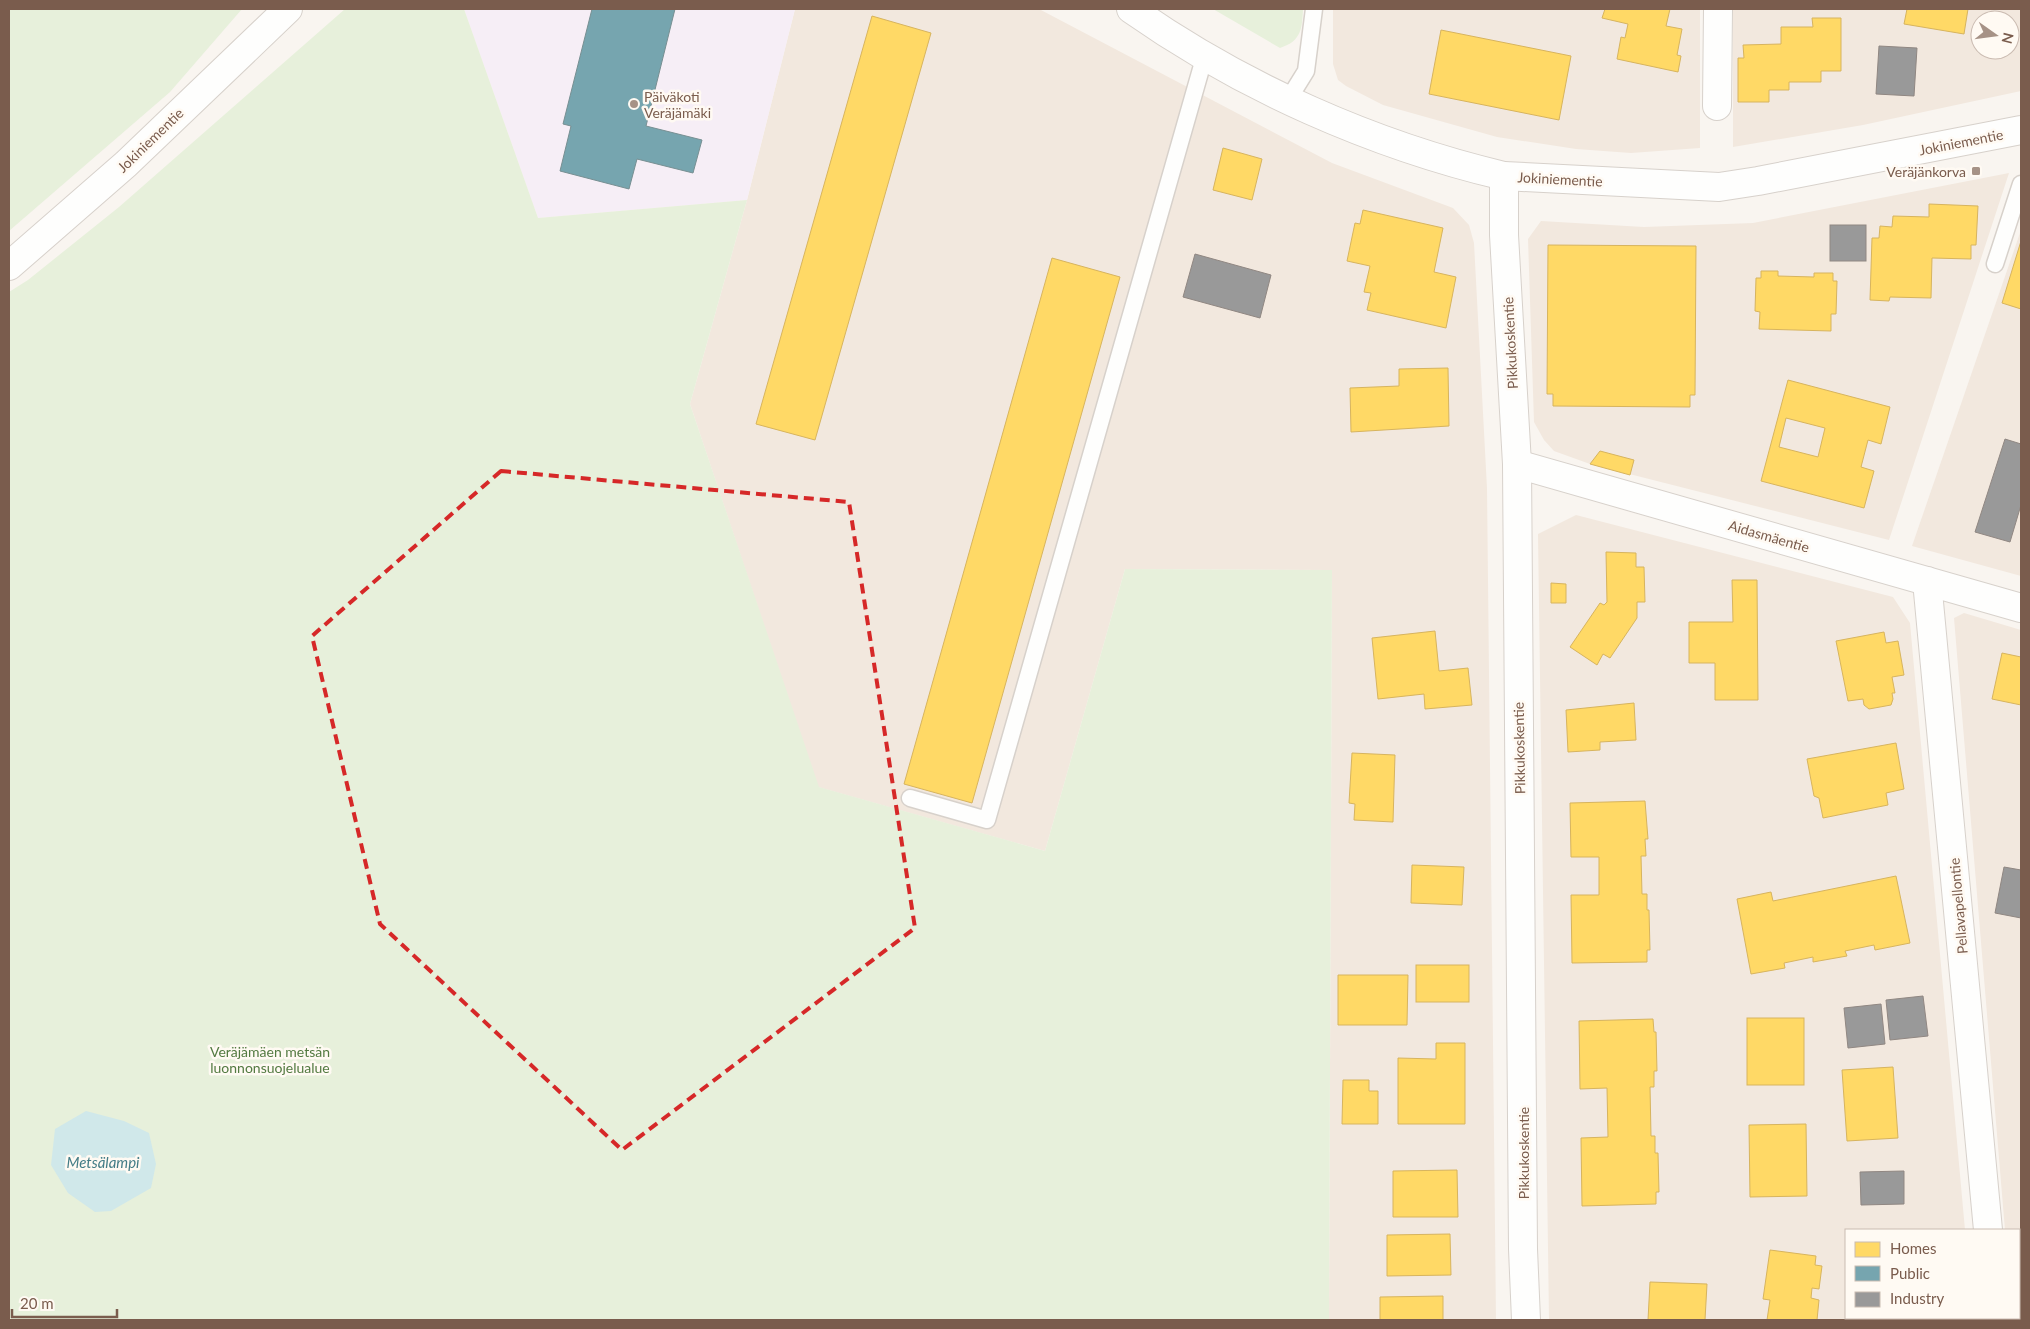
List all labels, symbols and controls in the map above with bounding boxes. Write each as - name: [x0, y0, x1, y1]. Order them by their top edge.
- north arrow: [1970, 10, 2020, 60]
- text: N: [1999, 31, 2018, 46]
- place label: Päiväkoti Veräjämäki: [644, 88, 711, 121]
- marker: Päiväkoti Veräjämäki: [628, 98, 640, 110]
- street label: Jokiniementie: [113, 104, 187, 176]
- street label: Jokiniementie: [1918, 126, 2004, 158]
- place label: Veräjänkorva: [1886, 163, 1966, 180]
- marker: Veräjänkorva: [1970, 165, 1982, 177]
- street label: Jokiniementie: [1517, 168, 1603, 190]
- street label: Pikkukoskentie: [1499, 296, 1521, 390]
- street label: Aidasmäentie: [1727, 516, 1811, 556]
- street label: Pikkukoskentie: [1510, 702, 1528, 794]
- street label: Pellavapellontie: [1945, 857, 1971, 955]
- park label: Veräjämäen metsän luonnonsuojelualue: [210, 1043, 330, 1076]
- street label: Pikkukoskentie: [1515, 1107, 1532, 1199]
- water label: Metsälampi: [66, 1153, 140, 1171]
- legend: [1845, 1229, 2020, 1319]
- text: Homes: [1890, 1239, 1936, 1257]
- text: Public: [1890, 1264, 1930, 1282]
- scale bar: [12, 1286, 118, 1318]
- text: Industry: [1890, 1289, 1945, 1307]
- text: 20 m: [20, 1294, 54, 1312]

